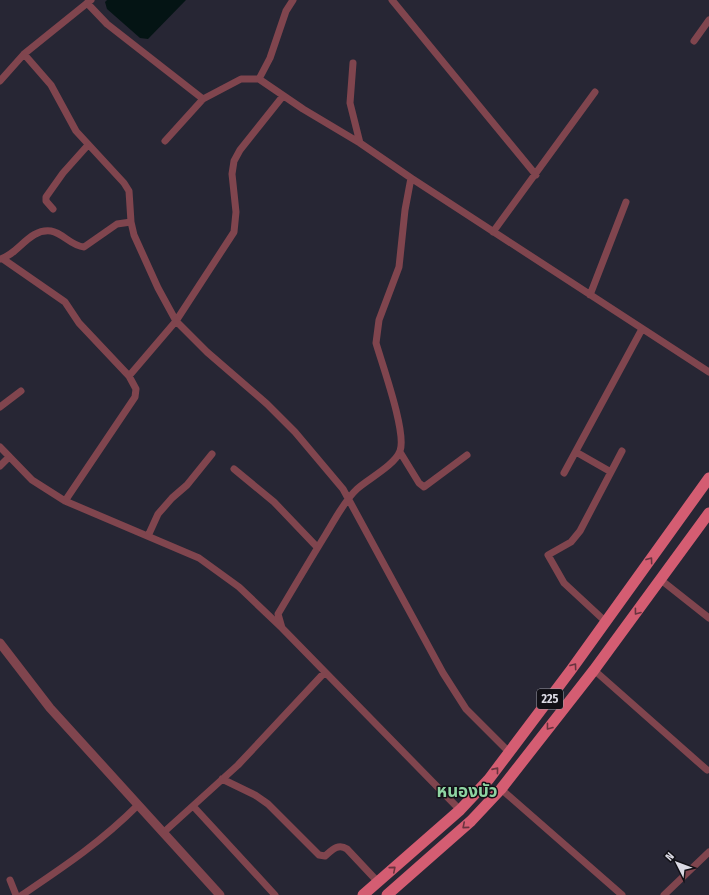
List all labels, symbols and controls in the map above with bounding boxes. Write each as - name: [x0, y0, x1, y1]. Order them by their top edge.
- one-way arrow: [645, 557, 653, 564]
- one-way arrow: [635, 608, 642, 615]
- one-way arrow: [569, 663, 576, 670]
- road number: 225: [537, 689, 563, 709]
- one-way arrow: [547, 722, 554, 729]
- one-way arrow: [492, 767, 499, 774]
- district label: หนองบัว: [437, 781, 497, 802]
- one-way arrow: [463, 821, 470, 828]
- north arrow: [657, 843, 697, 883]
- text: N: [663, 850, 677, 863]
- one-way arrow: [388, 867, 396, 874]

